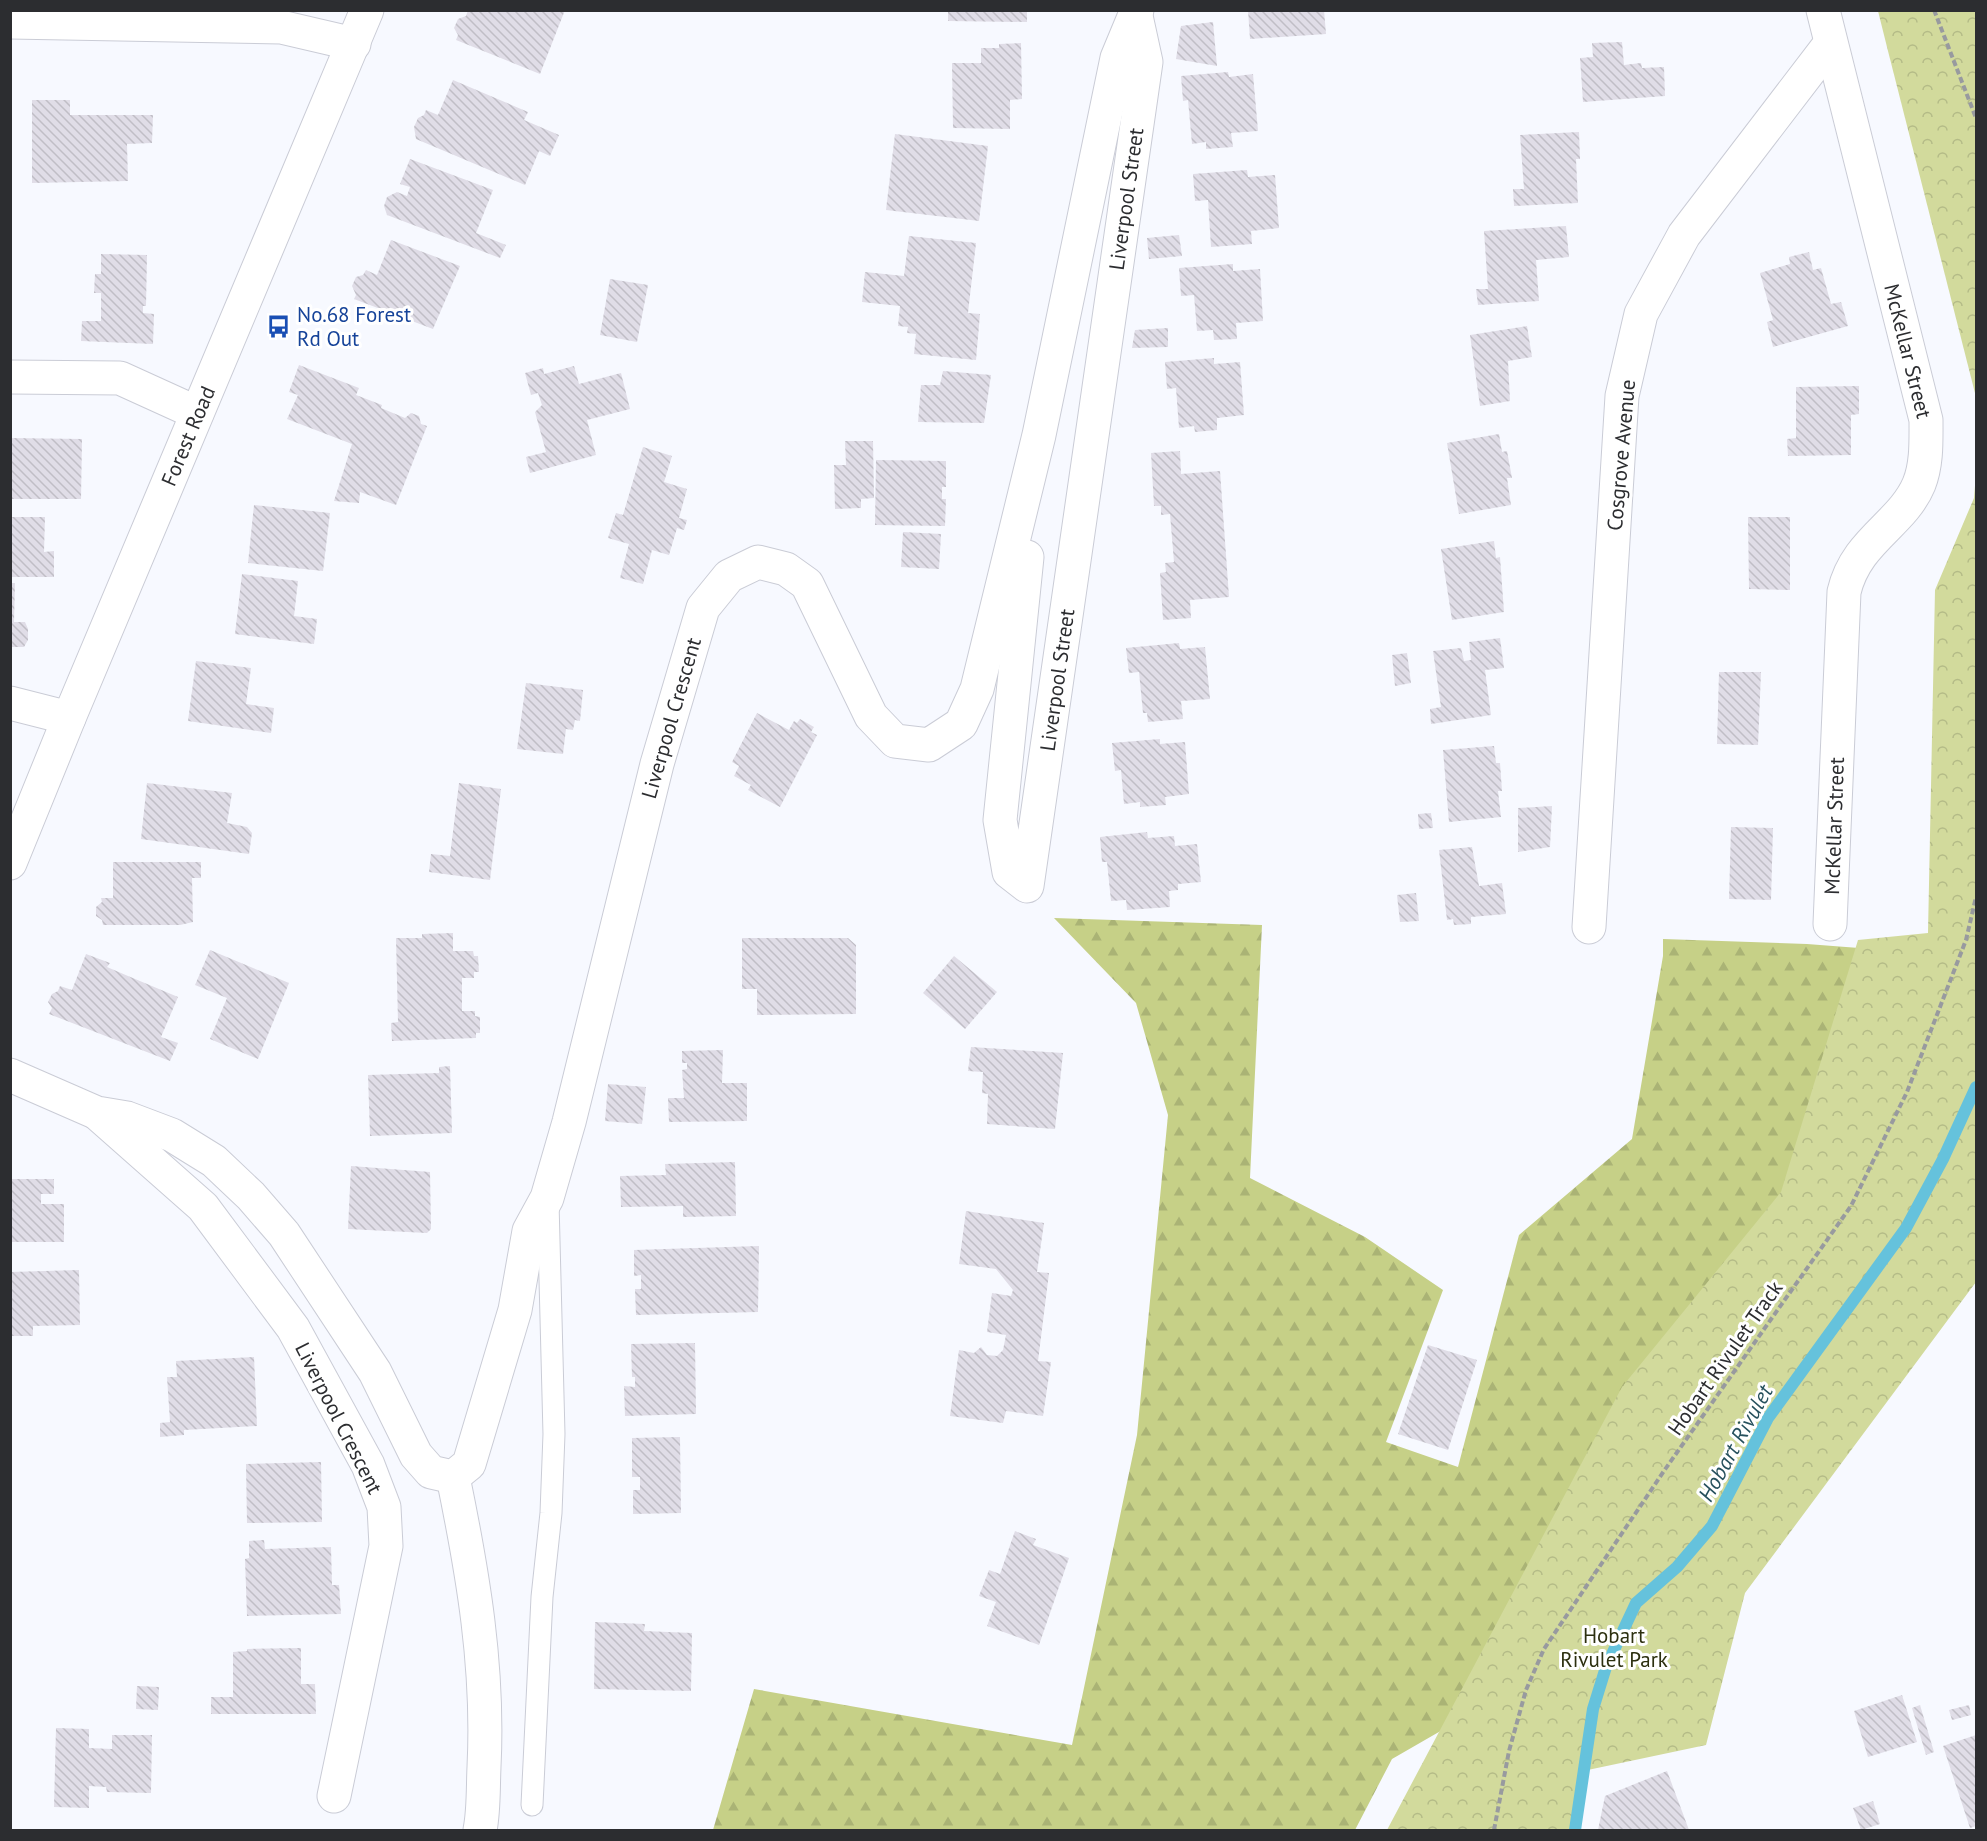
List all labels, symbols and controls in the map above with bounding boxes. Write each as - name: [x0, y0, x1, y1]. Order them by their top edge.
- street label: Liverpool Street: [1103, 126, 1149, 272]
- street label: McKellar Street: [1878, 281, 1938, 421]
- place label: No.68 Forest Rd Out: [297, 301, 411, 352]
- bus stop icon: No.68 Forest Rd Out: [266, 313, 292, 339]
- street label: Cosgrove Avenue: [1601, 378, 1641, 532]
- street label: Forest Road: [155, 382, 221, 490]
- street label: Liverpool Street: [1034, 607, 1080, 753]
- street label: Liverpool Crescent: [635, 634, 707, 802]
- street label: McKellar Street: [1818, 757, 1850, 895]
- street label: Hobart Rivulet Track: [1662, 1275, 1788, 1441]
- street label: Liverpool Crescent: [289, 1338, 389, 1498]
- water label: Hobart Rivulet: [1691, 1379, 1779, 1506]
- park label: Hobart Rivulet Park: [1560, 1622, 1668, 1673]

